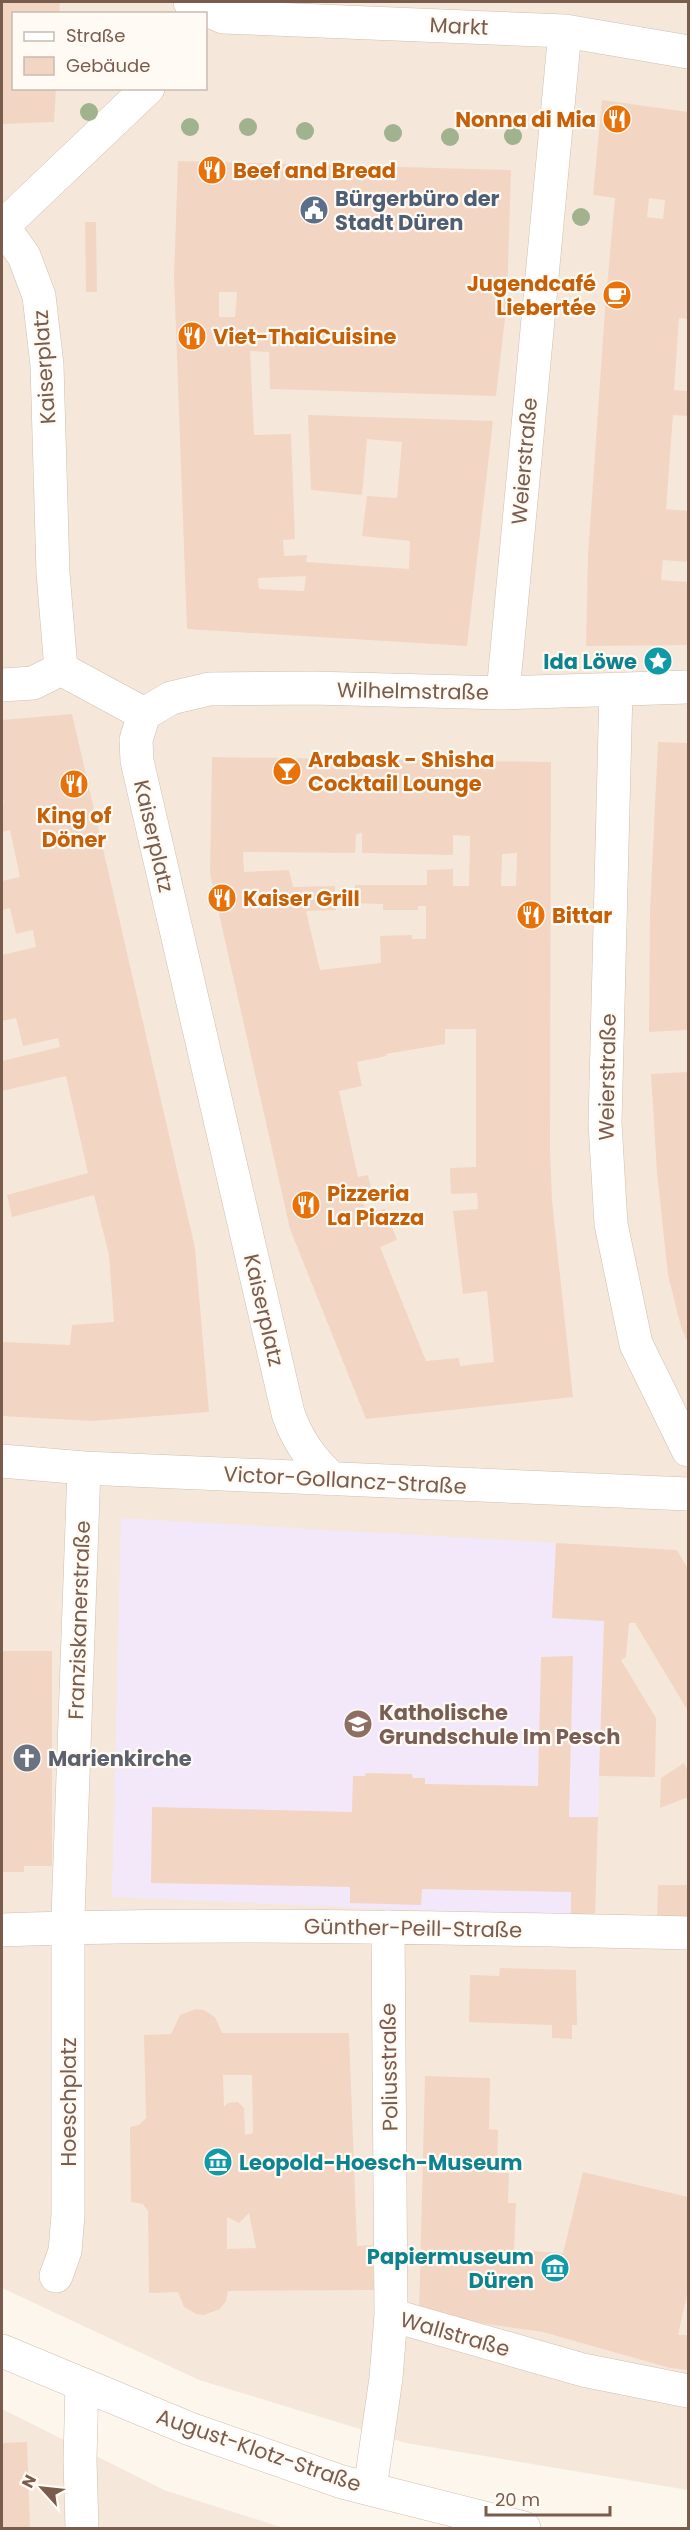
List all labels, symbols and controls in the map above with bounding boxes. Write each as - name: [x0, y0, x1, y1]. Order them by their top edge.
- street label: Markt: [429, 10, 489, 42]
- legend: [12, 12, 207, 90]
- text: Straße: [66, 23, 125, 48]
- text: Gebäude: [66, 53, 150, 78]
- restaurant icon: Nonna di Mia: [601, 103, 633, 135]
- place label: Nonna di Mia: [455, 105, 596, 134]
- restaurant icon: Beef and Bread: [196, 154, 228, 186]
- place label: Beef and Bread: [233, 156, 396, 185]
- place label: Bürgerbüro der Stadt Düren: [335, 184, 500, 237]
- public building icon: Bürgerbüro der Stadt Düren: [298, 194, 330, 226]
- place label: Jugendcafé Liebertée: [467, 269, 596, 322]
- cafe icon: Jugendcafé Liebertée: [601, 279, 633, 311]
- street label: Kaiserplatz: [26, 309, 62, 425]
- restaurant icon: Viet-ThaiCuisine: [176, 320, 208, 352]
- place label: Viet-ThaiCuisine: [213, 322, 397, 351]
- street label: Weierstraße: [504, 396, 544, 526]
- place icon: Ida Löwe: [642, 645, 674, 677]
- place label: Ida Löwe: [543, 647, 637, 676]
- street label: Wilhelmstraße: [337, 675, 489, 707]
- place label: Arabask - Shisha Cocktail Lounge: [308, 745, 494, 798]
- bar icon: Arabask - Shisha Cocktail Lounge: [271, 755, 303, 787]
- restaurant icon: King of Döner: [58, 768, 90, 800]
- street label: Kaiserplatz: [127, 777, 181, 895]
- place label: King of Döner: [37, 801, 112, 854]
- restaurant icon: Kaiser Grill: [206, 882, 238, 914]
- place label: Kaiser Grill: [243, 884, 360, 913]
- restaurant icon: Bittar: [515, 899, 547, 931]
- place label: Bittar: [552, 901, 612, 930]
- street label: Weierstraße: [591, 1013, 623, 1141]
- place label: Pizzeria La Piazza: [327, 1179, 424, 1232]
- restaurant icon: Pizzeria La Piazza: [290, 1189, 322, 1221]
- street label: Kaiserplatz: [237, 1251, 291, 1369]
- street label: Victor-Gollancz-Straße: [223, 1459, 467, 1501]
- street label: Franziskanerstraße: [61, 1520, 97, 1720]
- place label: Katholische Grundschule Im Pesch: [379, 1698, 620, 1751]
- school or university icon: Katholische Grundschule Im Pesch: [342, 1708, 374, 1740]
- church icon: Marienkirche: [11, 1742, 43, 1774]
- place label: Marienkirche: [48, 1744, 192, 1773]
- street label: Günther-Peill-Straße: [304, 1912, 522, 1944]
- street label: Poliusstraße: [373, 2003, 405, 2131]
- street label: Hoeschplatz: [54, 2038, 83, 2166]
- museum icon: Leopold-Hoesch-Museum: [202, 2146, 234, 2178]
- place label: Leopold-Hoesch-Museum: [239, 2148, 523, 2177]
- place label: Papiermuseum Düren: [367, 2242, 534, 2295]
- museum icon: Papiermuseum Düren: [539, 2252, 571, 2284]
- street label: Wallstraße: [397, 2304, 513, 2364]
- street label: August-Klotz-Straße: [153, 2401, 365, 2499]
- north arrow: [12, 2458, 72, 2518]
- text: N: [16, 2471, 42, 2492]
- scale bar: [486, 2479, 610, 2517]
- text: 20 m: [495, 2487, 540, 2512]

